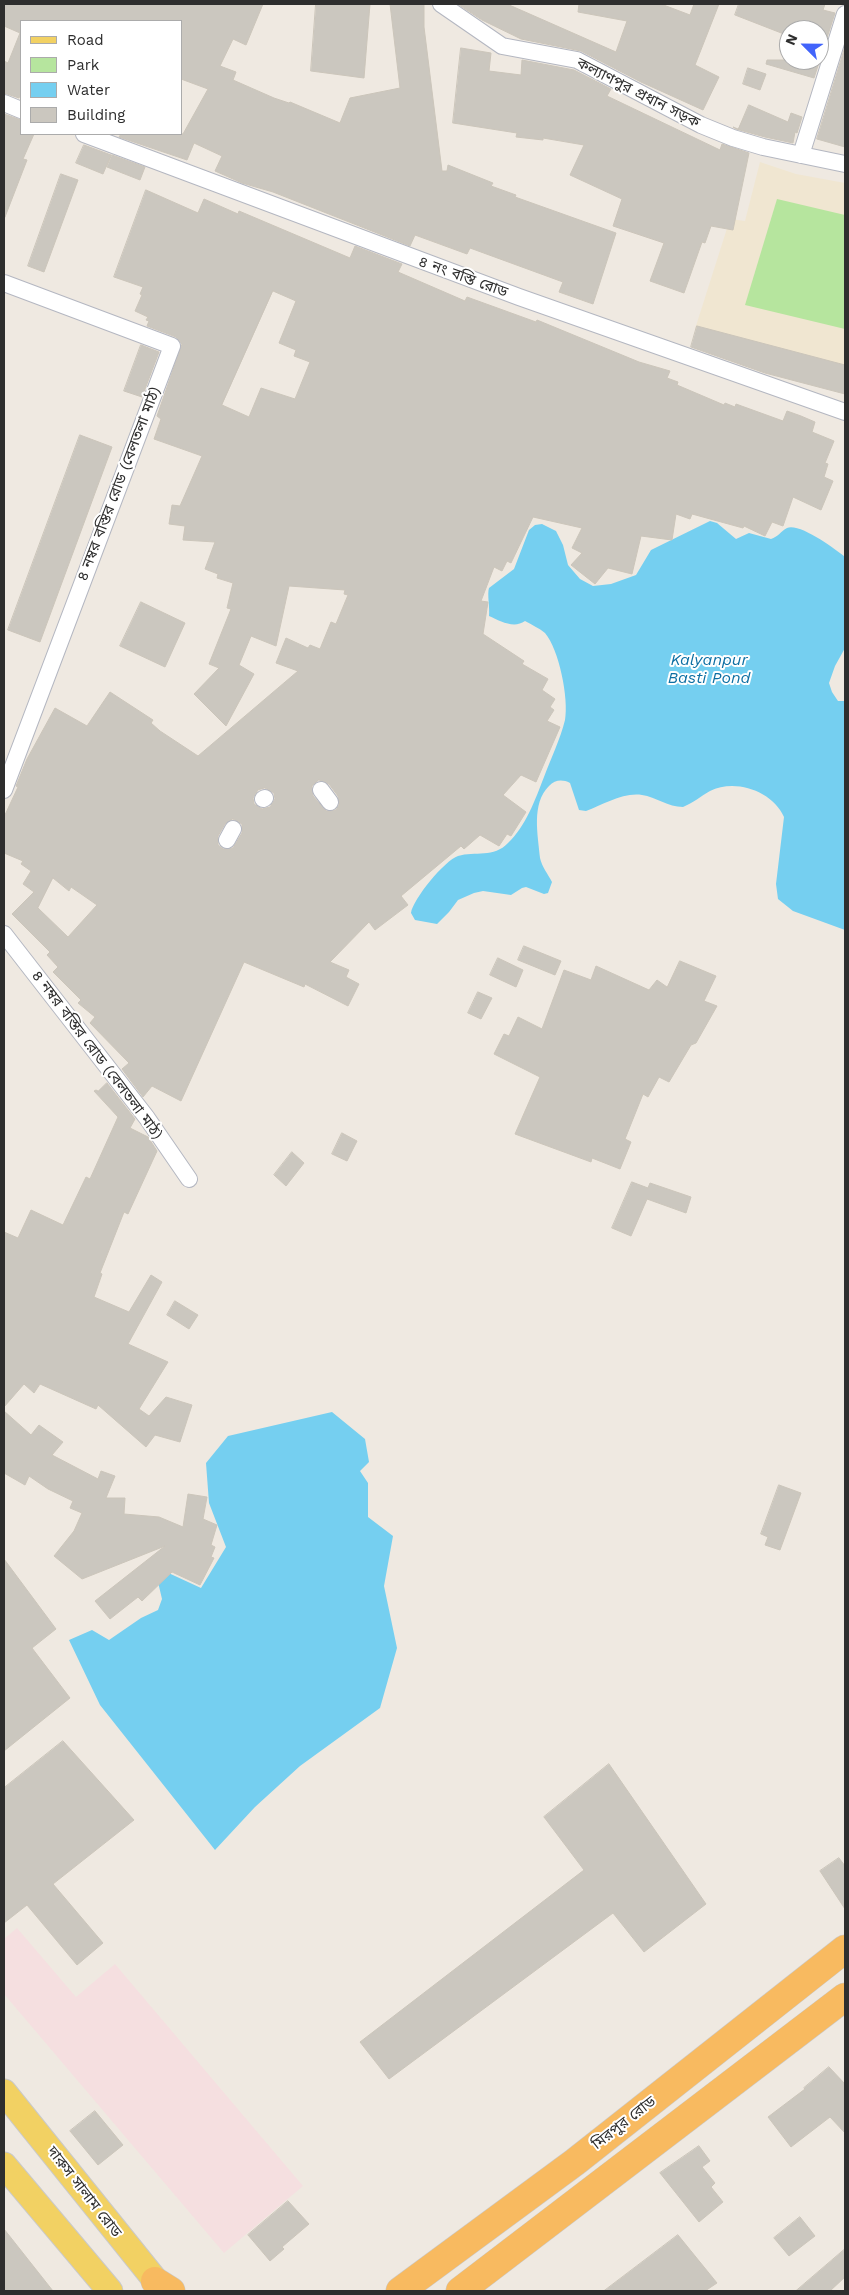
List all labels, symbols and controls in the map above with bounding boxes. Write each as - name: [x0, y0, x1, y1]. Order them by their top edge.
- legend: [20, 20, 182, 135]
- north arrow: [779, 20, 829, 70]
- text: Road: [67, 31, 104, 49]
- text: N: [782, 32, 801, 47]
- street label: কল্যাণপুর প্রধান সড়ক: [573, 54, 703, 132]
- text: Park: [67, 56, 99, 74]
- text: Water: [67, 81, 110, 99]
- text: Building: [67, 106, 125, 124]
- street label: ৪ নং বস্তি রোড: [416, 253, 510, 301]
- street label: ৪ নম্বর বস্তির রোড (বেলতলা মাঠ): [74, 384, 164, 584]
- water label: Kalyanpur Basti Pond: [668, 650, 750, 688]
- street label: ৪ নম্বর বস্তির রোড (বেলতলা মাঠ): [28, 967, 166, 1143]
- street label: মিরপুর রোড: [589, 2093, 659, 2153]
- street label: দারুস সালাম রোড: [43, 2143, 125, 2241]

